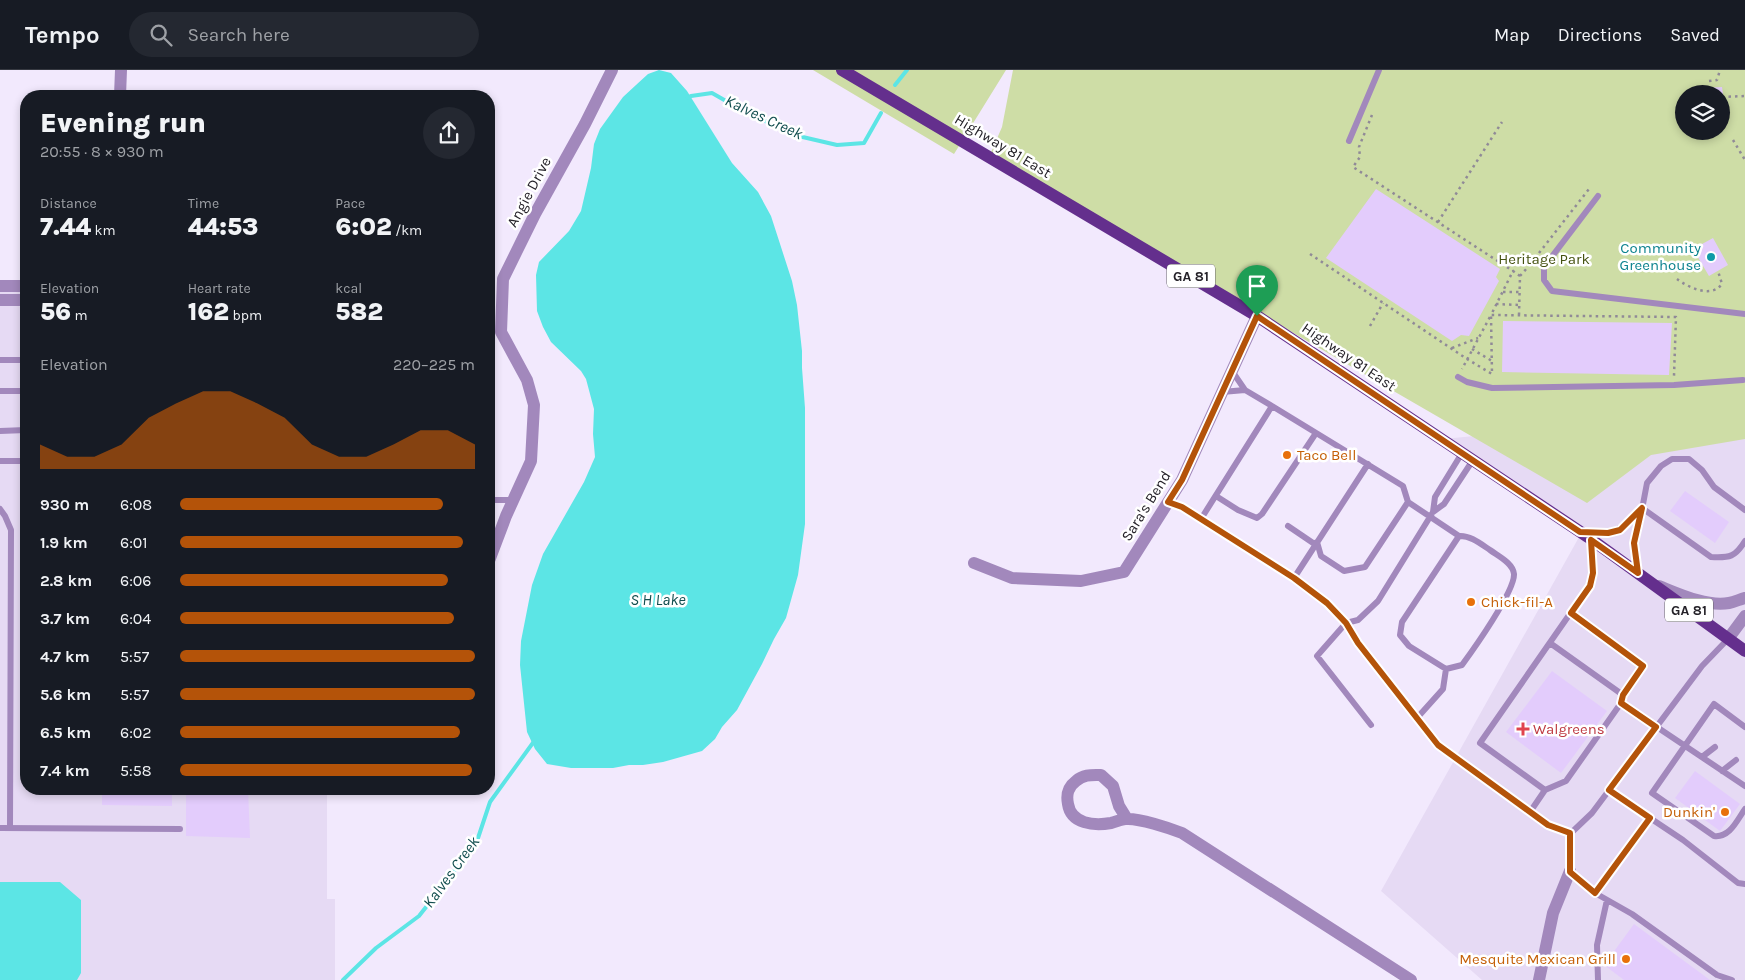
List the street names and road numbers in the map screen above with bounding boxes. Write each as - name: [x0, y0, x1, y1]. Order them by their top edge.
- street label: Highway 81 East: [951, 110, 1055, 182]
- street label: Angie Drive: [503, 154, 555, 230]
- road number: GA 81: [1167, 265, 1215, 288]
- street label: Highway 81 East: [1299, 319, 1400, 395]
- street label: Sara's Bend: [1117, 468, 1175, 544]
- road number: GA 81: [1665, 598, 1713, 622]

